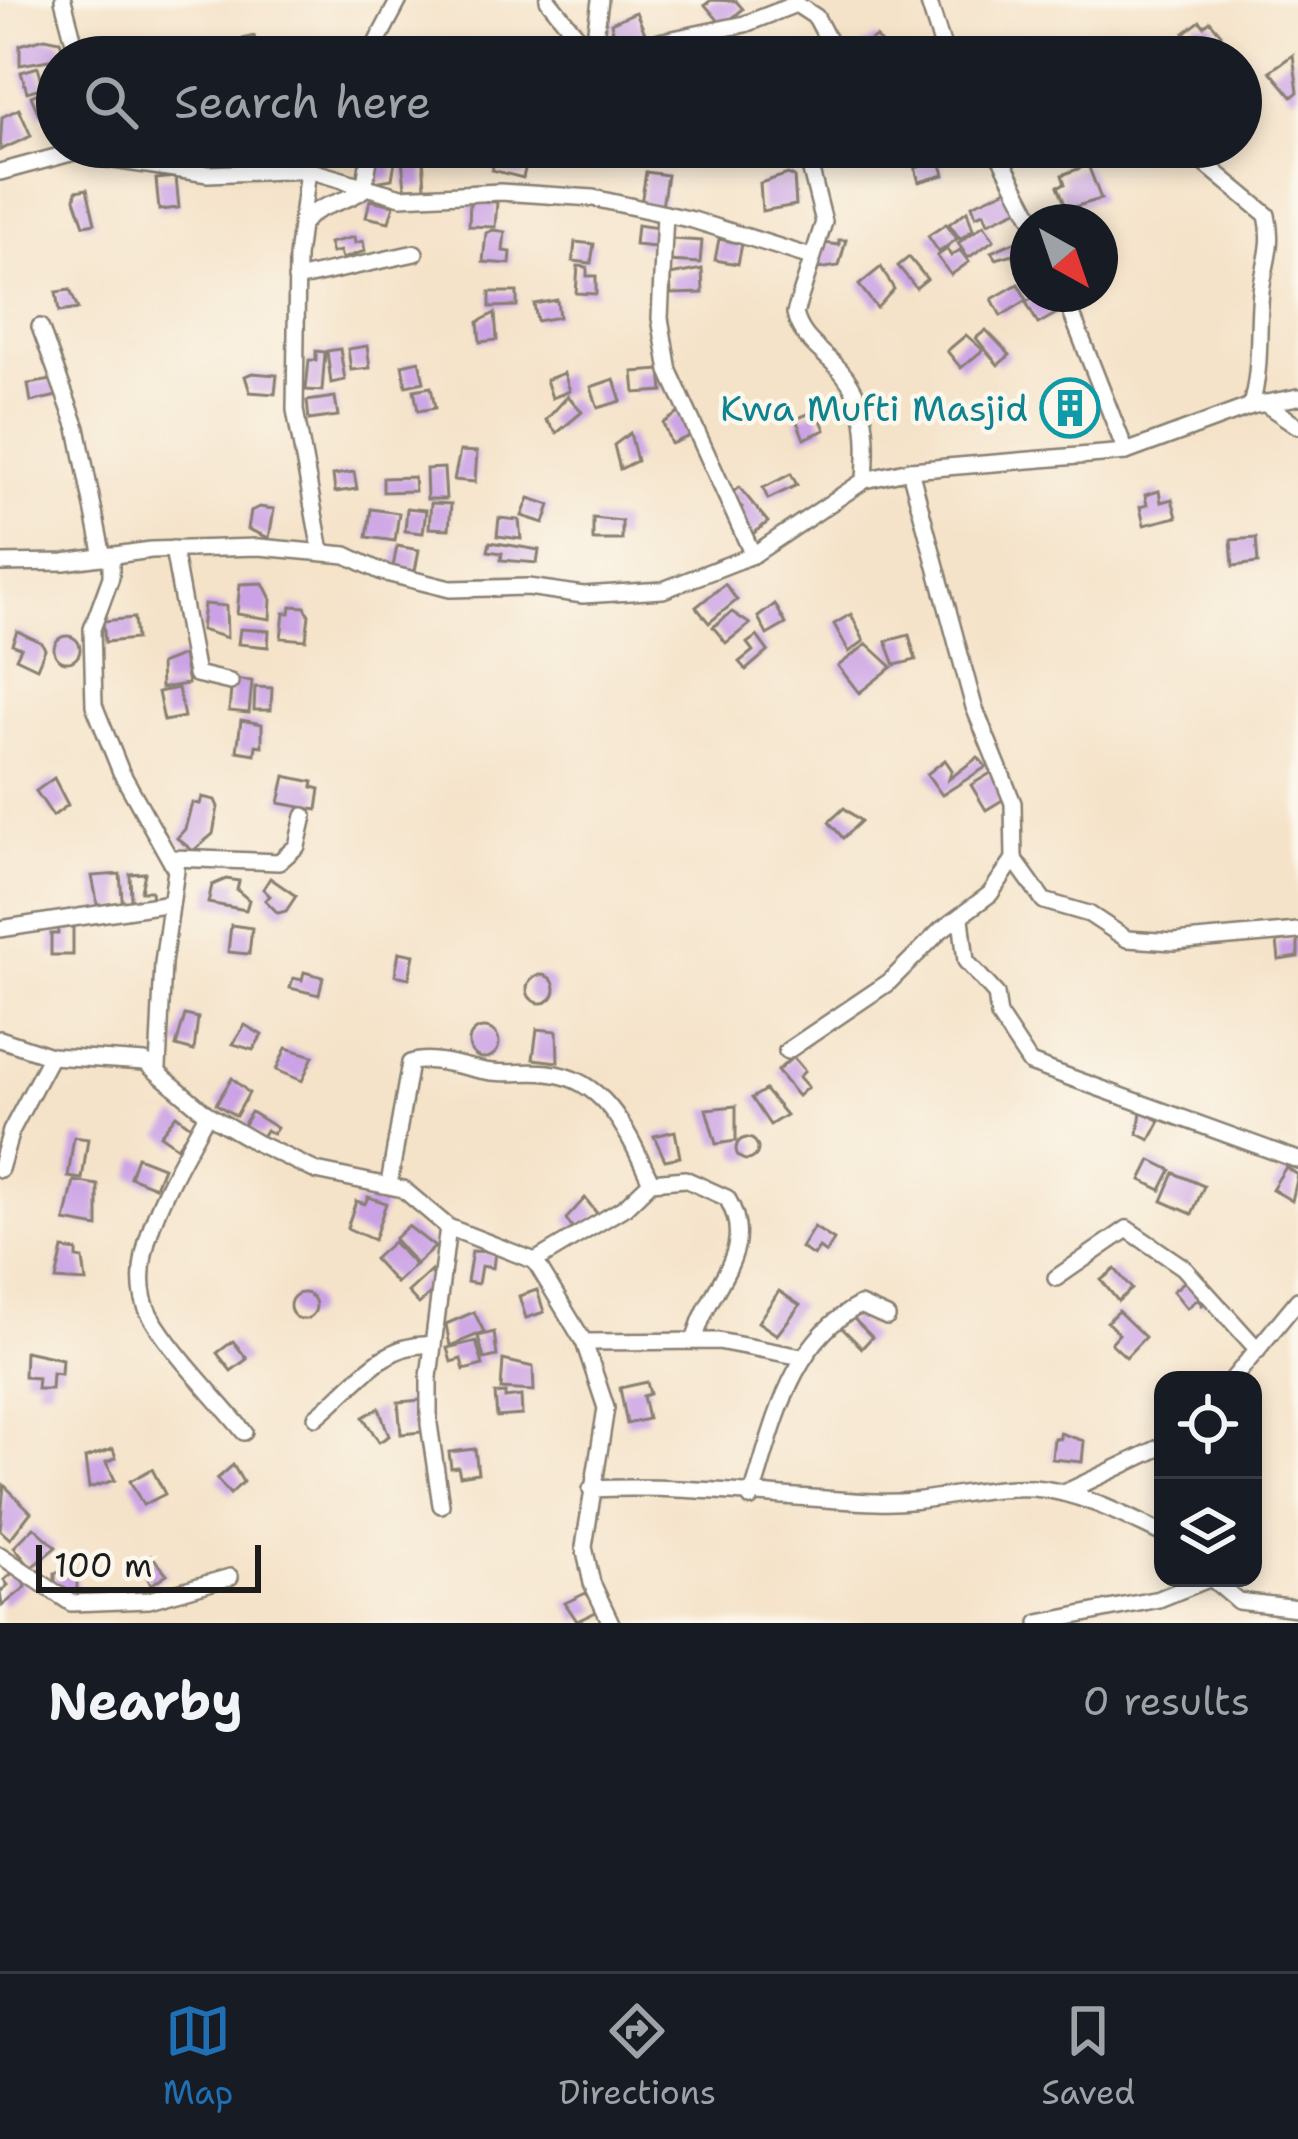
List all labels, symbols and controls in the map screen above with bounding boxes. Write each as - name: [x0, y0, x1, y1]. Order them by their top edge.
- search box: [36, 36, 1262, 168]
- icon: search: [78, 69, 144, 135]
- text: Search here: [174, 72, 431, 132]
- north arrow: [1010, 204, 1118, 312]
- building icon: Kwa Mufti Masjid: [1039, 377, 1101, 439]
- place label: Kwa Mufti Masjid: [720, 384, 1028, 433]
- map controls: [1154, 1371, 1262, 1587]
- button: locate: [1154, 1371, 1262, 1479]
- button: layers: [1154, 1479, 1262, 1587]
- scale bar: [36, 1539, 261, 1592]
- text: 100 m: [54, 1543, 153, 1588]
- text: Nearby: [48, 1667, 243, 1735]
- text: 0 results: [1083, 1675, 1250, 1727]
- tab: Map: [163, 1998, 233, 2115]
- tab: Directions: [559, 1998, 716, 2115]
- tab: Saved: [1042, 1998, 1135, 2115]

